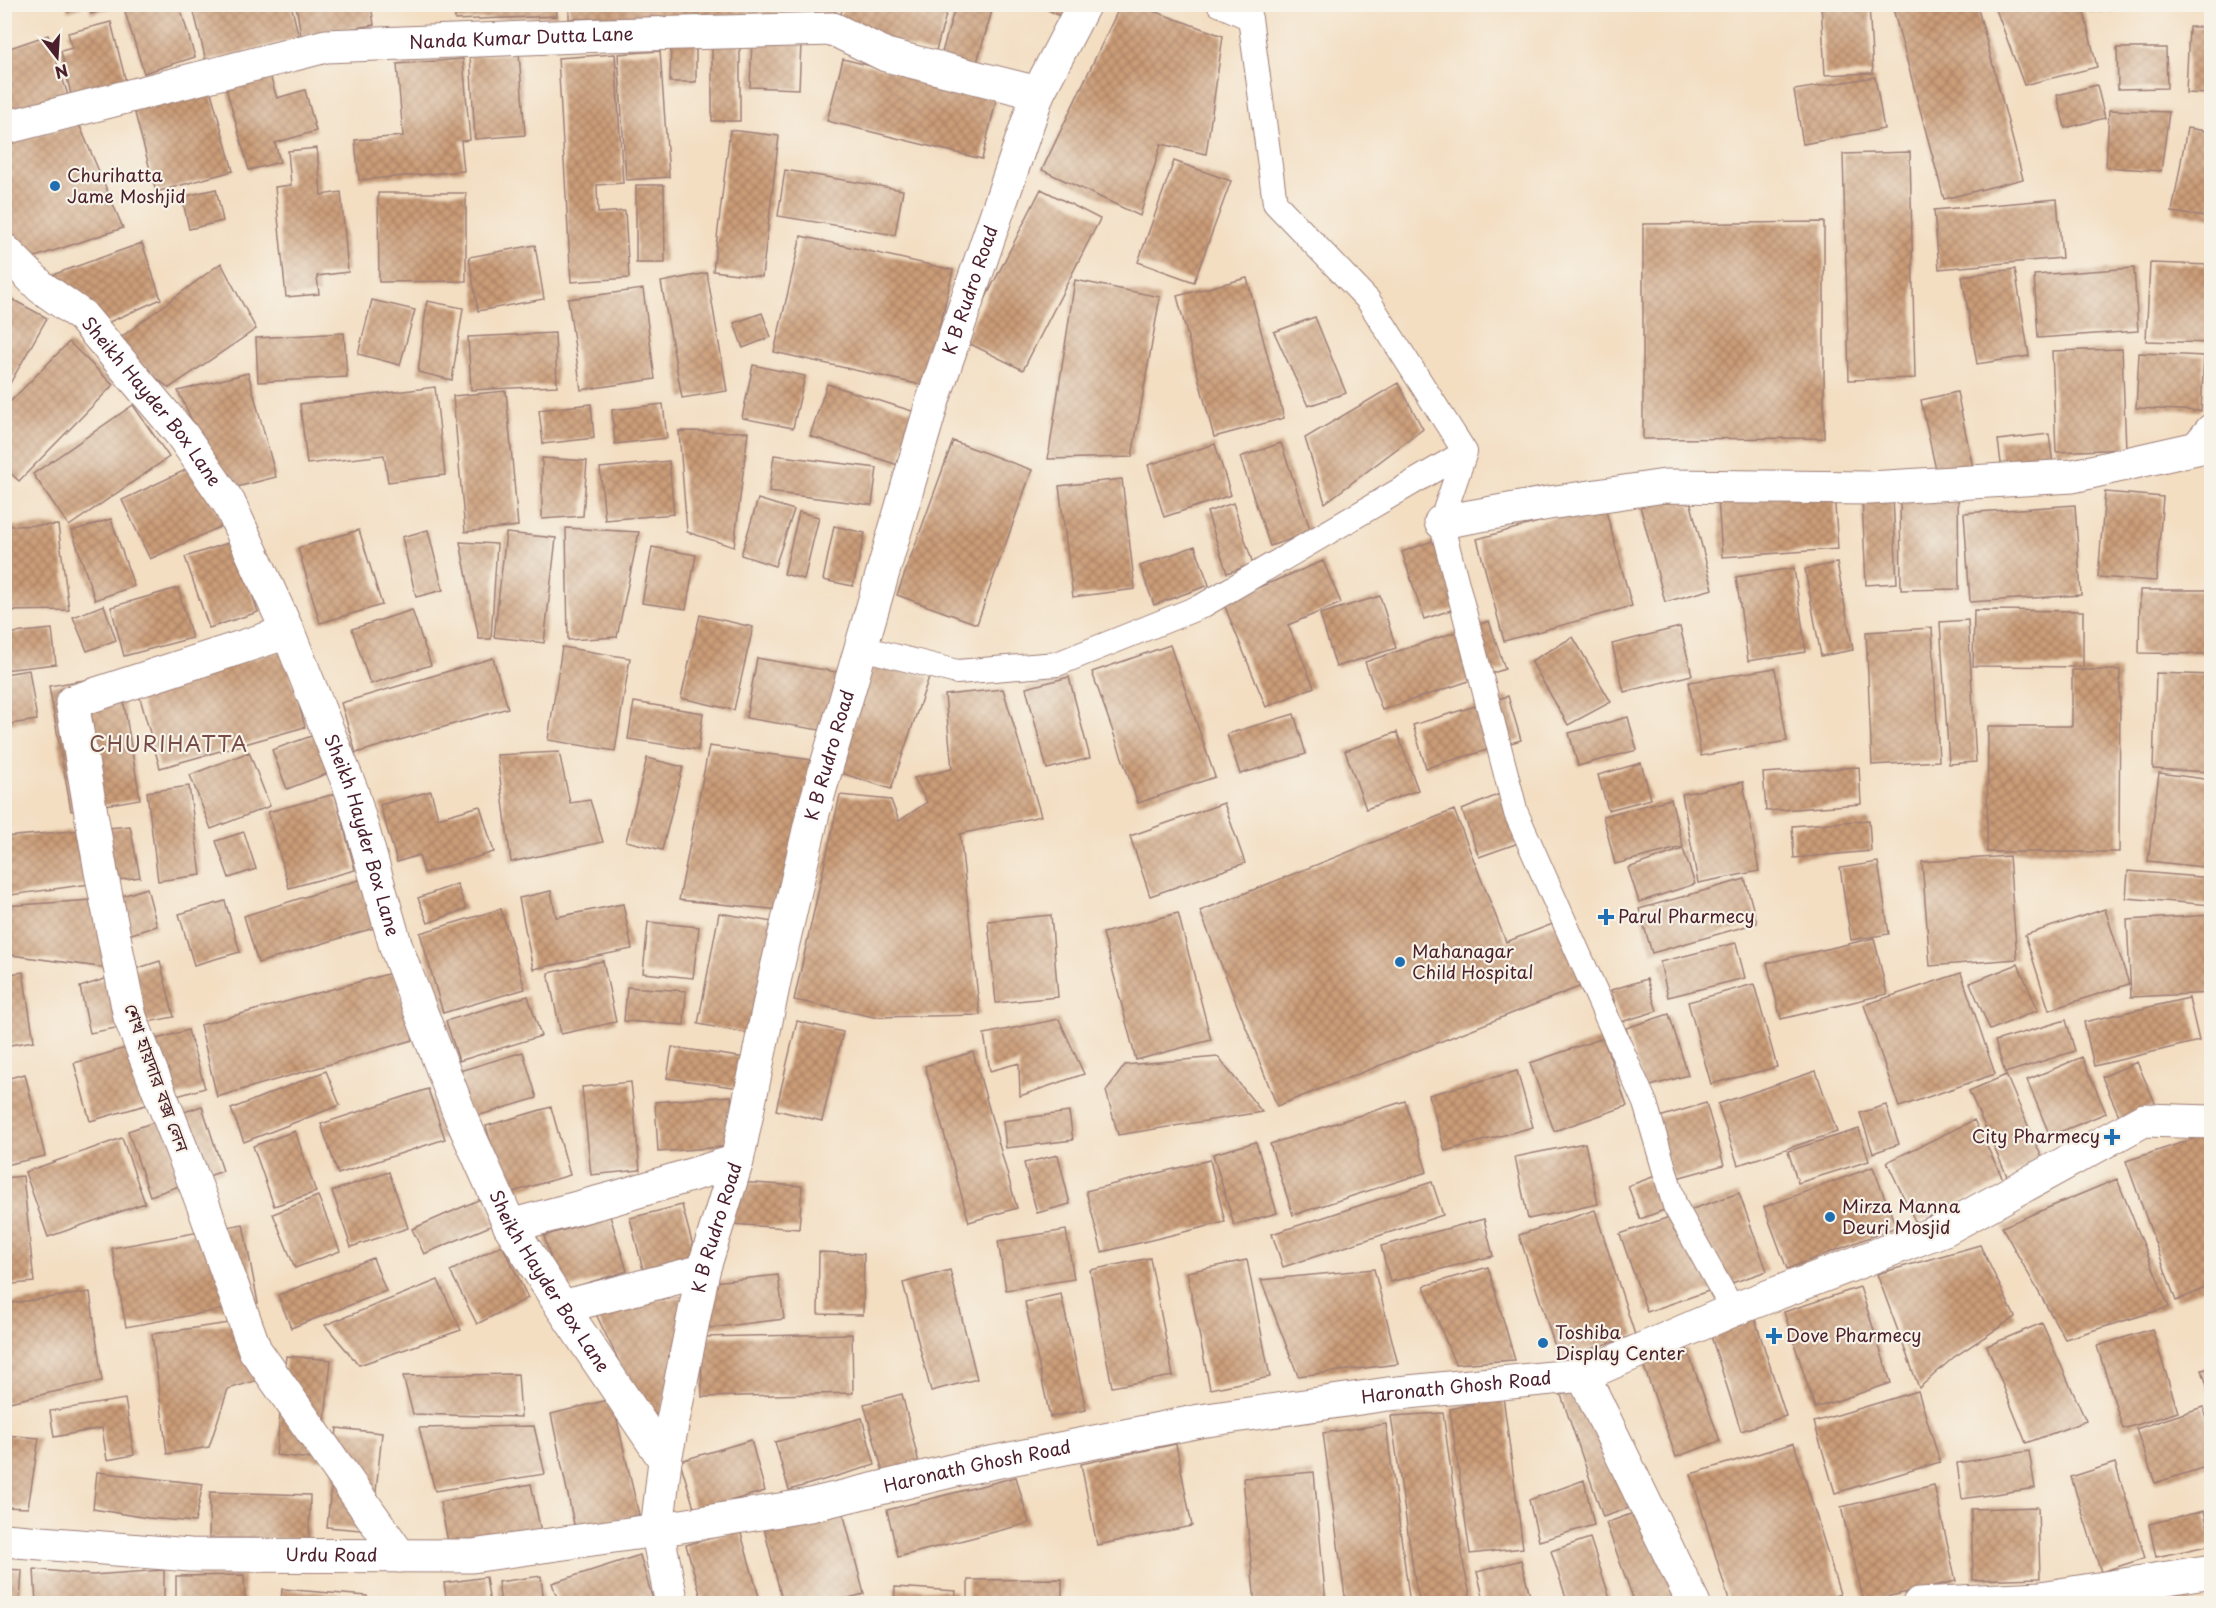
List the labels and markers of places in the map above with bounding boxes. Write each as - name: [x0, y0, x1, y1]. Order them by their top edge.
- place label: Churihatta Jame Moshjid: [67, 161, 186, 209]
- marker: Churihatta Jame Moshjid: [48, 179, 62, 193]
- place label: Parul Pharmecy: [1618, 902, 1755, 929]
- marker: Parul Pharmecy: [1599, 910, 1613, 924]
- place label: Mahanagar Child Hospital: [1412, 937, 1533, 985]
- marker: Mahanagar Child Hospital: [1393, 955, 1407, 969]
- place label: City Pharmecy: [1972, 1122, 2100, 1149]
- marker: City Pharmecy: [2105, 1130, 2119, 1144]
- place label: Mirza Manna Deuri Mosjid: [1842, 1192, 1961, 1240]
- marker: Mirza Manna Deuri Mosjid: [1823, 1210, 1837, 1224]
- place label: Toshiba Display Center: [1555, 1318, 1685, 1366]
- place label: Dove Pharmecy: [1786, 1321, 1922, 1348]
- marker: Dove Pharmecy: [1767, 1329, 1781, 1343]
- marker: Toshiba Display Center: [1536, 1336, 1550, 1350]

